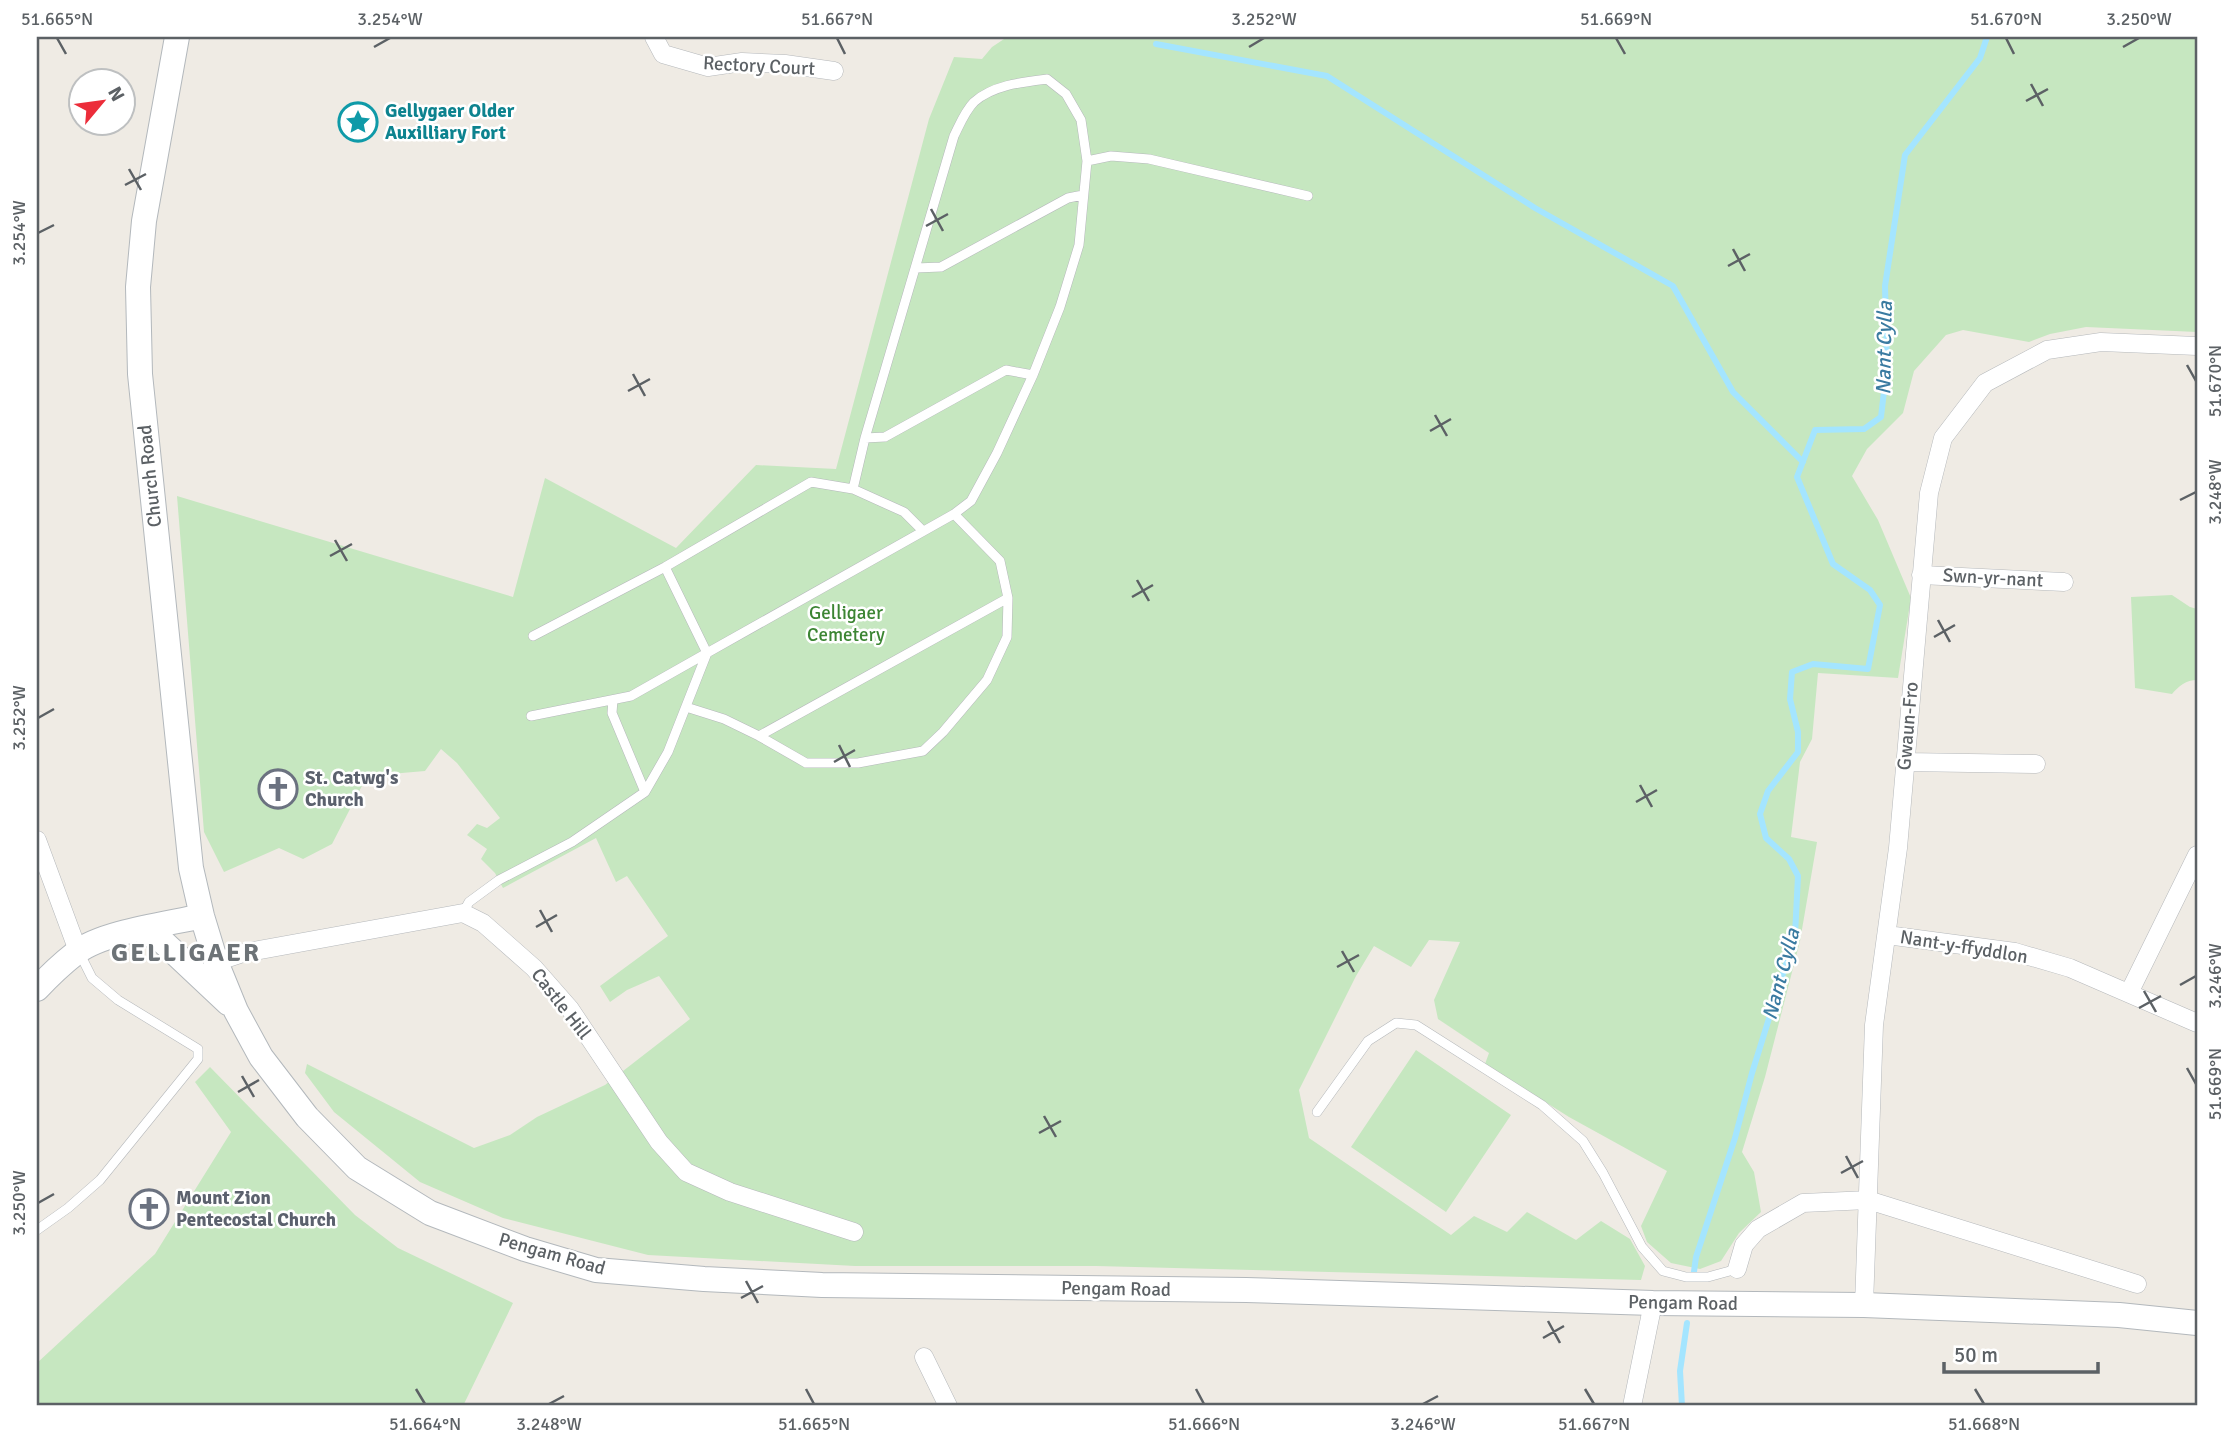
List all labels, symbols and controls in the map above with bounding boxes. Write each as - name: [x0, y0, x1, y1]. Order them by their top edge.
- text: 51.665°N: [21, 8, 93, 30]
- text: 3.254°W: [357, 8, 423, 30]
- text: 51.667°N: [801, 8, 873, 30]
- text: 3.252°W: [1231, 8, 1297, 30]
- text: 51.669°N: [1580, 8, 1652, 30]
- text: 51.670°N: [1970, 8, 2042, 30]
- text: 3.250°W: [2106, 8, 2172, 30]
- street label: Rectory Court: [702, 51, 816, 81]
- north arrow: [66, 66, 136, 136]
- text: N: [102, 83, 130, 106]
- place label: Gellygaer Older Auxilliary Fort: [385, 99, 515, 145]
- place icon: Gellygaer Older Auxilliary Fort: [337, 101, 379, 143]
- text: 3.254°W: [8, 200, 30, 266]
- water label: Nant Cylla: [1870, 300, 1898, 395]
- text: 51.670°N: [2204, 345, 2226, 417]
- street label: Church Road: [133, 424, 167, 528]
- text: 3.248°W: [2204, 459, 2226, 525]
- street label: Swn-yr-nant: [1942, 563, 2044, 593]
- park label: Gelligaer Cemetery: [807, 601, 885, 647]
- street label: Gwaun-Fro: [1892, 681, 1924, 771]
- text: 3.252°W: [8, 685, 30, 751]
- place label: St. Catwg's Church: [305, 766, 398, 812]
- church icon: St. Catwg's Church: [257, 768, 299, 810]
- water label: Nant Cylla: [1756, 924, 1806, 1023]
- street label: Nant-y-ffyddlon: [1898, 925, 2030, 969]
- district label: GELLIGAER: [111, 937, 261, 969]
- text: 3.246°W: [2204, 943, 2226, 1009]
- street label: Castle Hill: [526, 964, 596, 1044]
- text: 51.669°N: [2204, 1048, 2226, 1120]
- text: 3.250°W: [8, 1170, 30, 1236]
- place label: Mount Zion Pentecostal Church: [176, 1186, 336, 1232]
- church icon: Mount Zion Pentecostal Church: [128, 1188, 170, 1230]
- street label: Pengam Road: [496, 1227, 608, 1281]
- street label: Pengam Road: [1061, 1276, 1171, 1302]
- street label: Pengam Road: [1628, 1290, 1738, 1316]
- scale bar: [1944, 1331, 2098, 1375]
- text: 50 m: [1954, 1342, 1998, 1368]
- text: 51.664°N: [389, 1413, 461, 1435]
- text: 3.248°W: [516, 1413, 582, 1435]
- text: 51.665°N: [778, 1413, 850, 1435]
- text: 51.666°N: [1168, 1413, 1240, 1435]
- text: 3.246°W: [1390, 1413, 1456, 1435]
- text: 51.667°N: [1558, 1413, 1630, 1435]
- text: 51.668°N: [1948, 1413, 2020, 1435]

